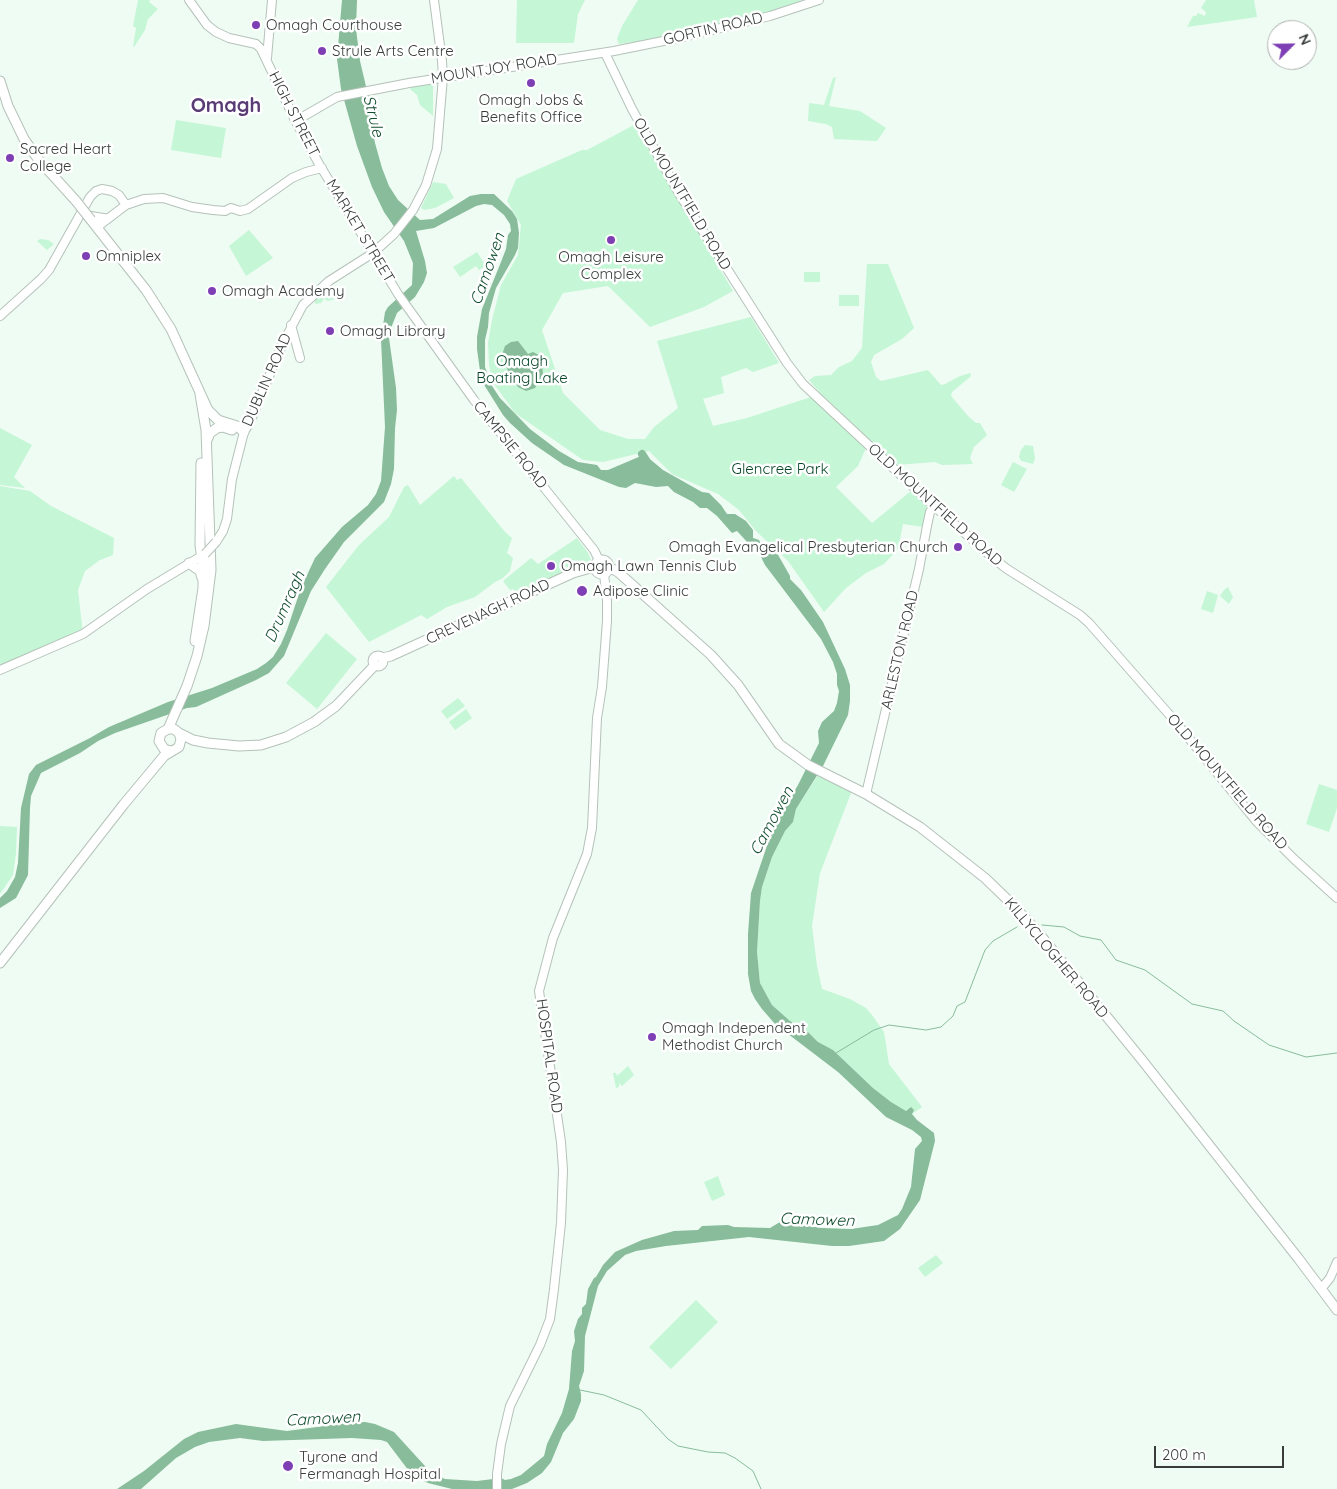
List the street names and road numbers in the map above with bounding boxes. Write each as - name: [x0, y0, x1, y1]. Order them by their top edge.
- street label: GORTIN ROAD: [662, 9, 764, 49]
- street label: MOUNTJOY ROAD: [430, 50, 558, 88]
- street label: HIGH STREET: [265, 68, 323, 160]
- street label: OLD MOUNTFIELD ROAD: [629, 115, 735, 273]
- street label: MARKET STREET: [322, 176, 398, 286]
- street label: DUBLIN ROAD: [238, 331, 296, 429]
- street label: CAMPSIE ROAD: [469, 398, 551, 492]
- street label: OLD MOUNTFIELD ROAD: [864, 440, 1006, 570]
- street label: CREVENAGH ROAD: [423, 575, 553, 649]
- street label: ARLESTON ROAD: [878, 589, 922, 711]
- street label: OLD MOUNTFIELD ROAD: [1163, 710, 1291, 854]
- street label: KILLYCLOGHER ROAD: [1000, 894, 1112, 1022]
- street label: HOSPITAL ROAD: [532, 998, 566, 1114]

